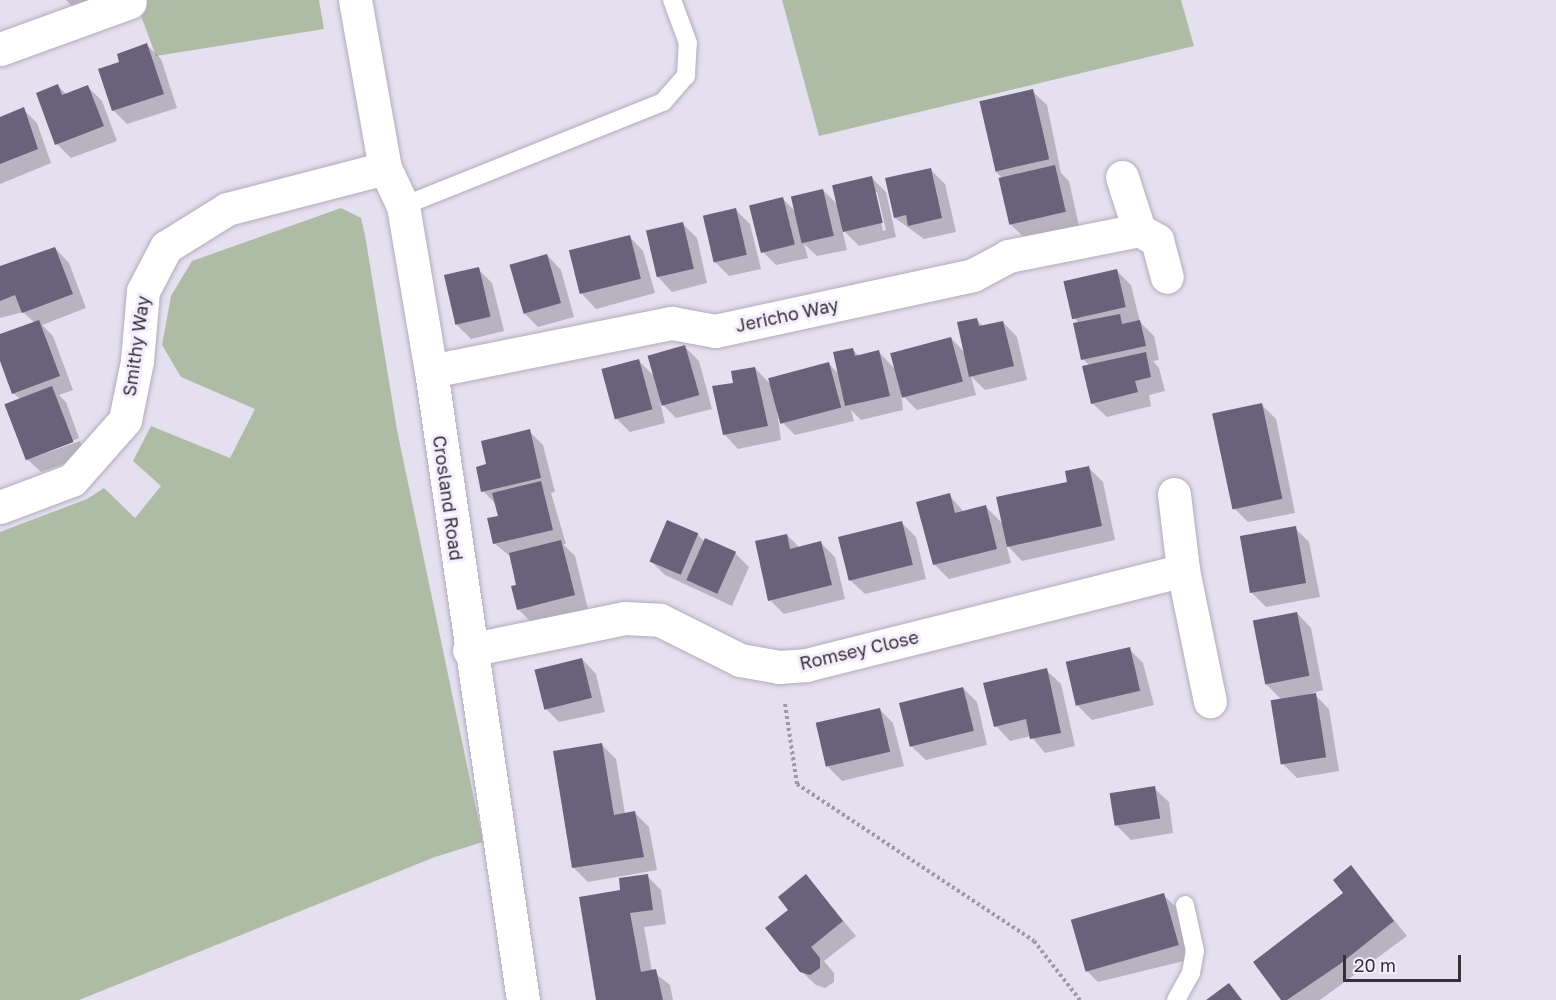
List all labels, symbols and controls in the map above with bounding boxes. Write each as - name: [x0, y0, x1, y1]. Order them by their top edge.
- street label: Smithy Way: [118, 294, 154, 398]
- street label: Jericho Way: [733, 294, 841, 336]
- street label: Crosland Road: [429, 434, 467, 562]
- street label: Romsey Close: [797, 626, 921, 674]
- scale bar: [1346, 943, 1464, 981]
- text: 20 m: [1354, 954, 1396, 976]

